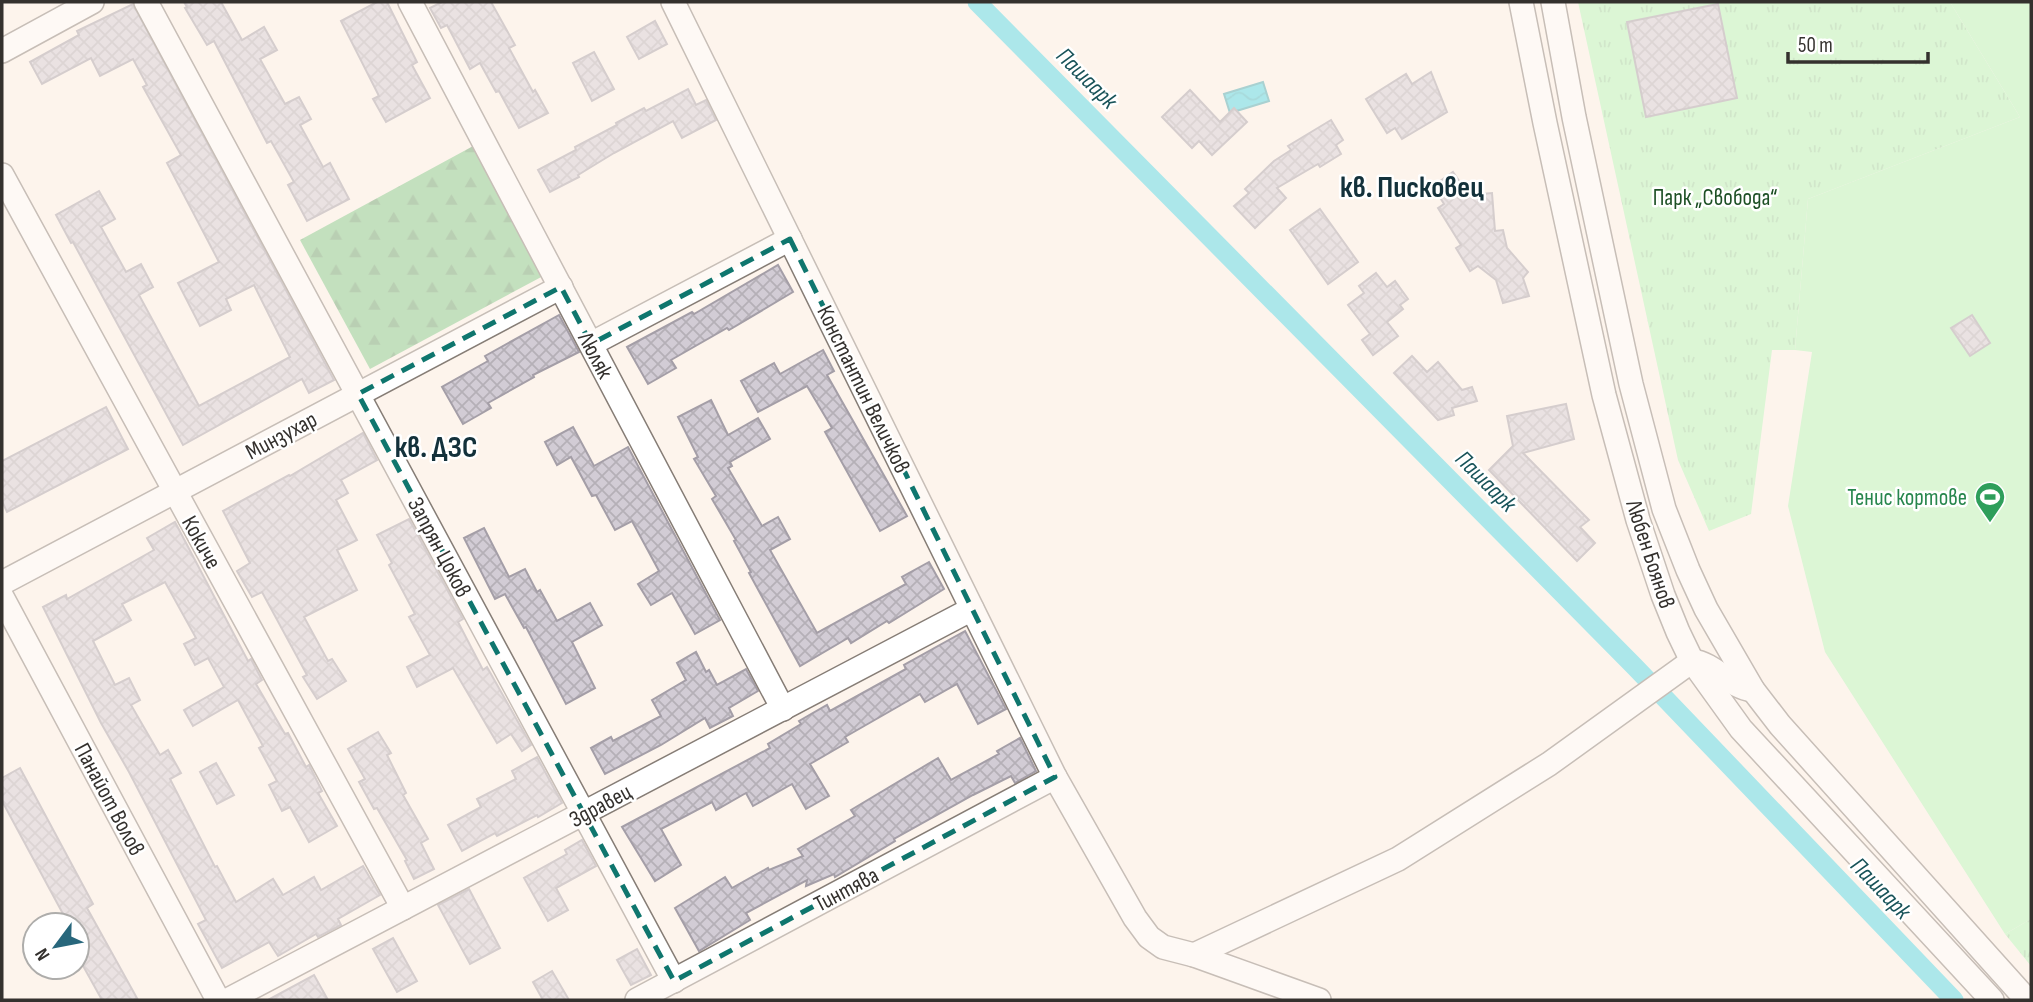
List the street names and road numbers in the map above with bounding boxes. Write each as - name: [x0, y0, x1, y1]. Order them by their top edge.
- street label: Константин Величков: [810, 301, 916, 478]
- street label: Люляк: [571, 326, 619, 384]
- street label: Минзухар: [241, 405, 322, 466]
- street label: Запрян Цоков: [401, 493, 477, 602]
- street label: Любен Боянов: [1619, 496, 1681, 612]
- street label: Кокиче: [175, 511, 227, 574]
- street label: Панайот Волов: [68, 738, 150, 861]
- street label: Здравец: [565, 778, 637, 834]
- street label: Тинтява: [809, 861, 884, 918]

